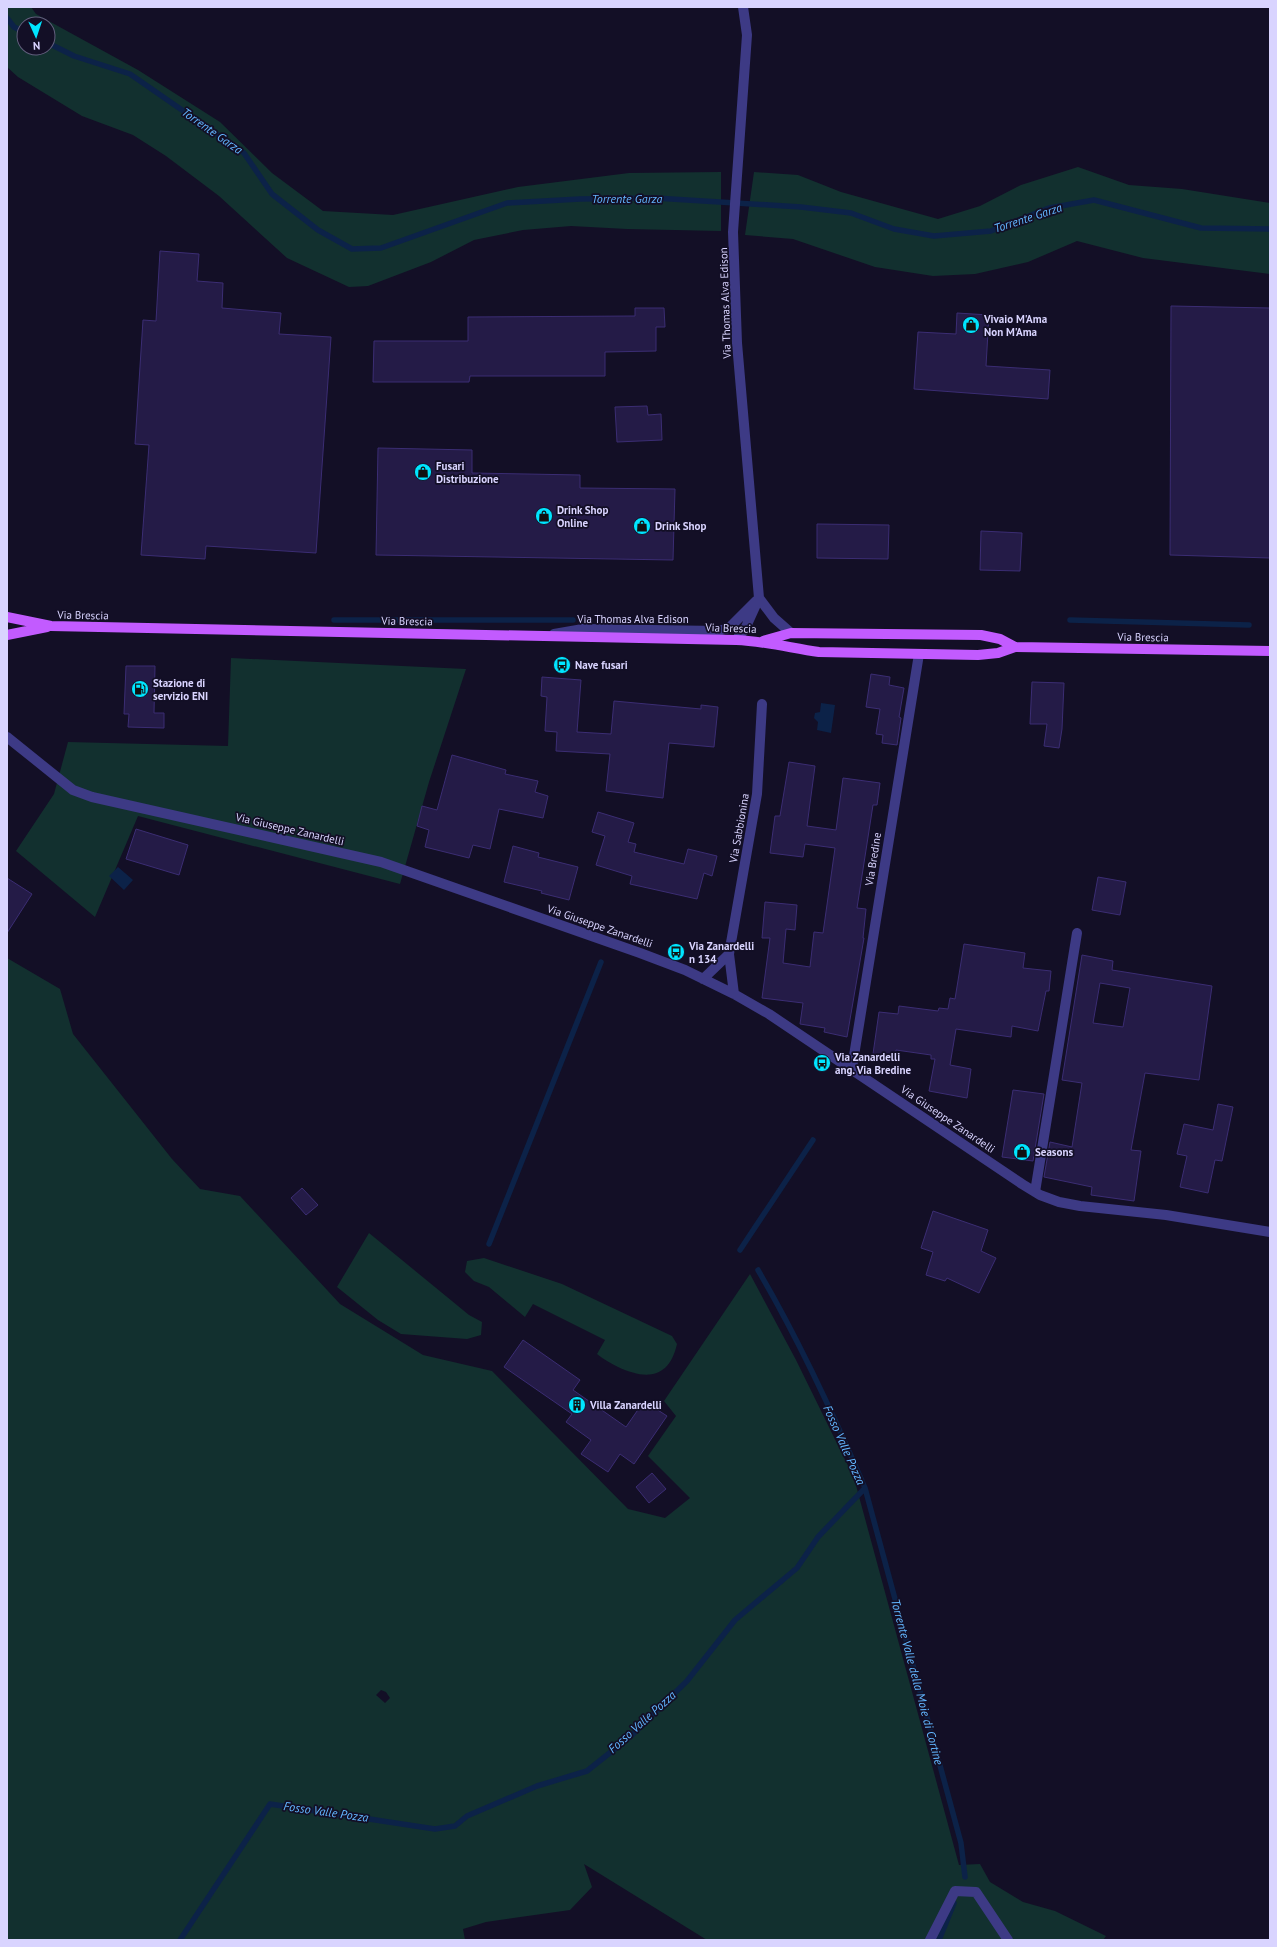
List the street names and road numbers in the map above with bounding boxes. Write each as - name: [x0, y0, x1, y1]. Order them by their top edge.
- street label: Via Thomas Alva Edison: [716, 247, 734, 360]
- street label: Via Brescia: [56, 608, 109, 622]
- street label: Via Thomas Alva Edison: [576, 612, 689, 626]
- street label: Via Brescia: [380, 614, 433, 628]
- street label: Via Brescia: [704, 620, 757, 636]
- street label: Via Brescia: [1116, 630, 1169, 644]
- street label: Via Sabbionina: [726, 792, 752, 865]
- street label: Via Giuseppe Zanardelli: [233, 809, 346, 848]
- street label: Via Bredine: [862, 831, 884, 888]
- street label: Via Giuseppe Zanardelli: [544, 901, 655, 951]
- street label: Via Giuseppe Zanardelli: [897, 1082, 998, 1156]

